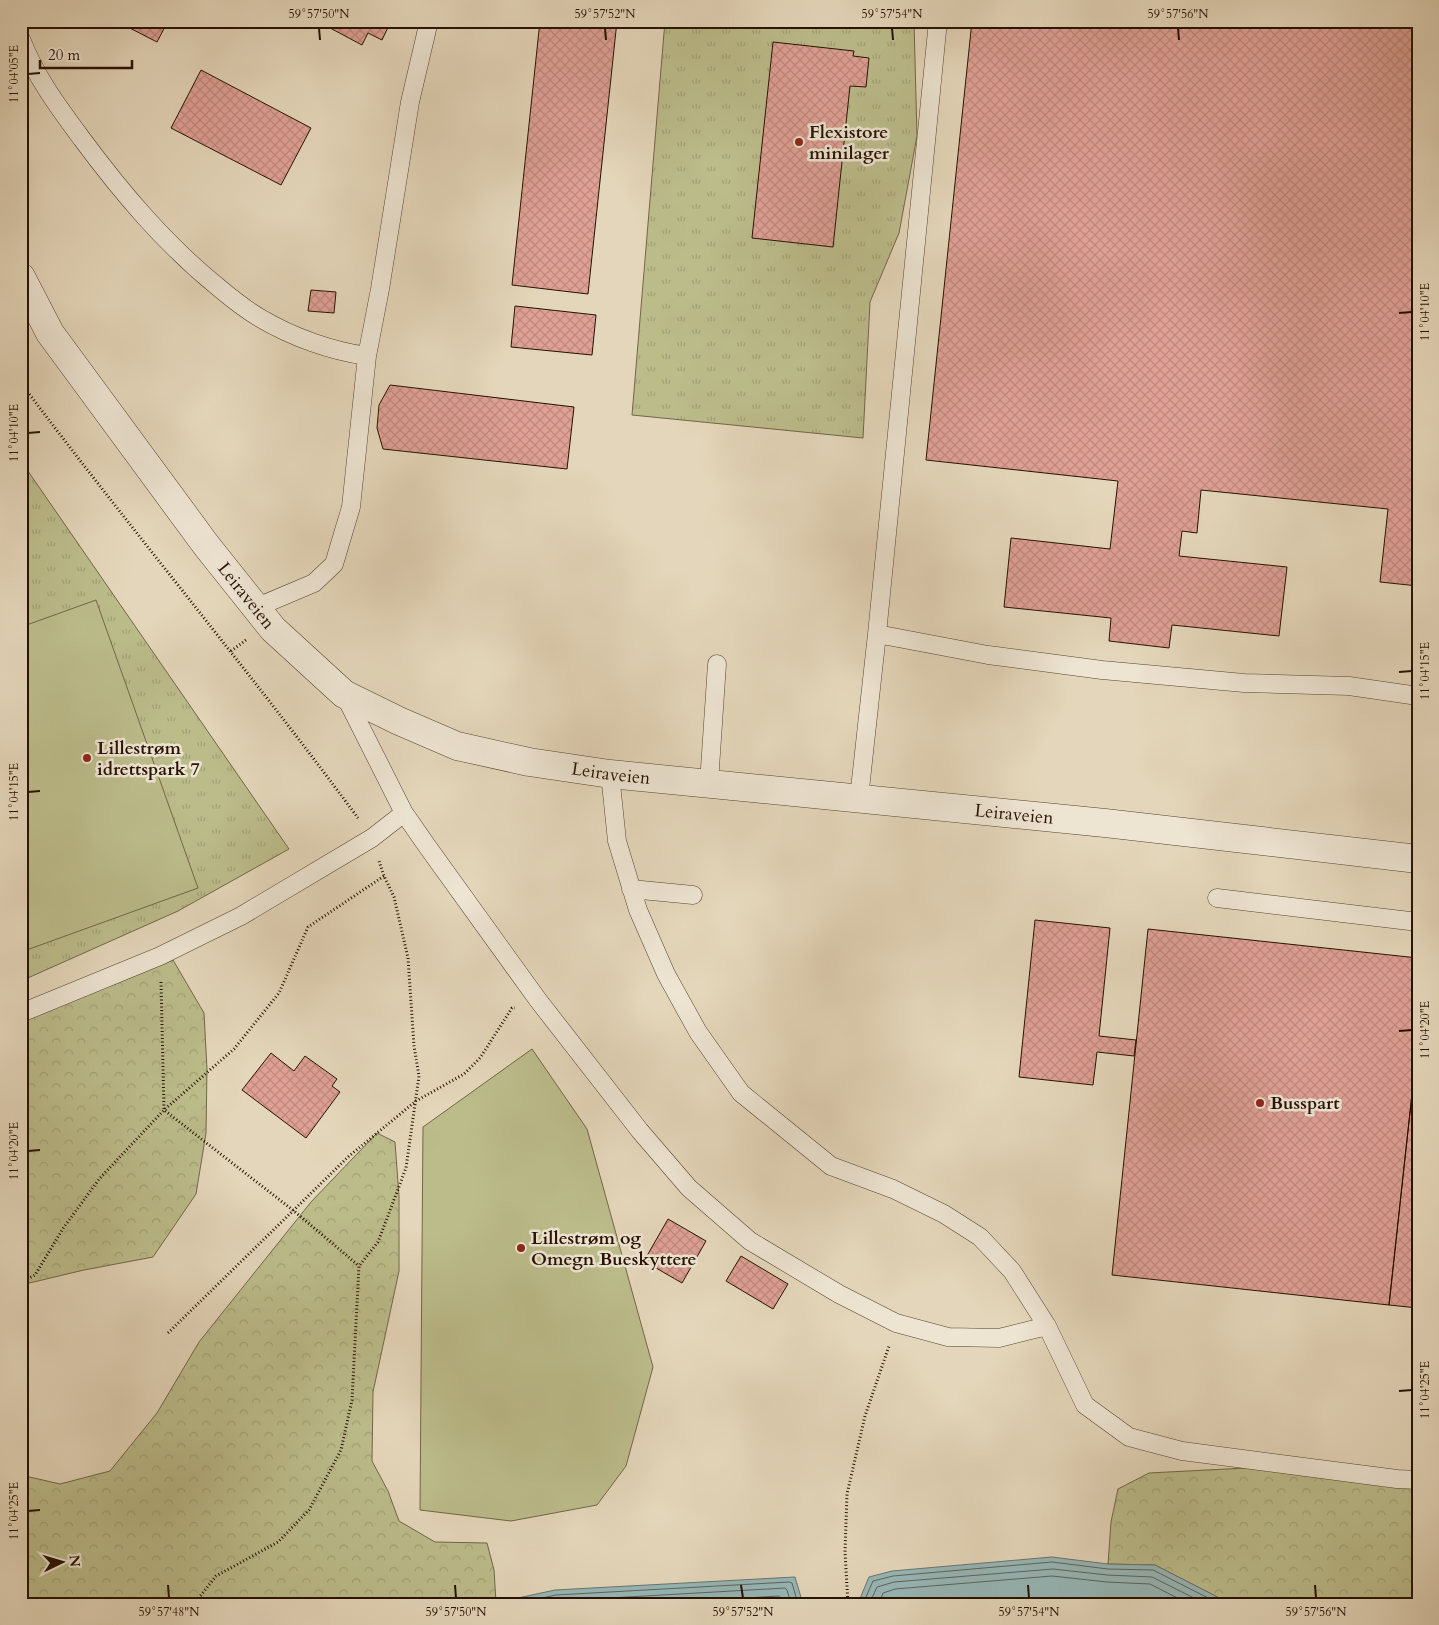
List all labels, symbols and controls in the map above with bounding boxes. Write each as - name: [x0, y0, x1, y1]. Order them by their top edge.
- text: 59°57'50"N: [289, 6, 350, 22]
- text: 59°57'52"N: [575, 6, 636, 22]
- text: 59°57'54"N: [862, 6, 923, 22]
- text: 59°57'56"N: [1148, 6, 1209, 22]
- scale bar: [40, 38, 132, 70]
- text: 11°04'05"E: [6, 45, 22, 103]
- text: 20 m: [48, 45, 80, 65]
- place label: Flexistore minilager: [809, 120, 890, 166]
- marker: Flexistore minilager: [793, 136, 805, 148]
- text: 11°04'10"E: [1417, 283, 1433, 341]
- text: 11°04'10"E: [6, 404, 22, 462]
- street label: Leiraveien: [211, 557, 281, 635]
- text: 11°04'15"E: [1417, 642, 1433, 700]
- place label: Lillestrøm idrettspark 7: [97, 736, 200, 782]
- marker: Lillestrøm idrettspark 7: [81, 752, 93, 764]
- street label: Leiraveien: [570, 756, 652, 791]
- text: 11°04'15"E: [6, 763, 22, 821]
- street label: Leiraveien: [973, 798, 1055, 831]
- text: 11°04'20"E: [1417, 1001, 1433, 1059]
- place label: Busspart: [1270, 1091, 1340, 1116]
- marker: Busspart: [1254, 1097, 1266, 1109]
- text: 11°04'20"E: [6, 1122, 22, 1180]
- place label: Lillestrøm og Omegn Bueskyttere: [531, 1226, 696, 1272]
- marker: Lillestrøm og Omegn Bueskyttere: [515, 1242, 527, 1254]
- text: 11°04'25"E: [1417, 1361, 1433, 1419]
- text: 11°04'25"E: [6, 1482, 22, 1540]
- north arrow: [38, 1538, 88, 1588]
- text: N: [64, 1554, 84, 1568]
- text: 59°57'48"N: [139, 1604, 200, 1620]
- text: 59°57'50"N: [426, 1604, 487, 1620]
- text: 59°57'52"N: [713, 1604, 774, 1620]
- text: 59°57'54"N: [999, 1604, 1060, 1620]
- text: 59°57'56"N: [1286, 1604, 1347, 1620]

